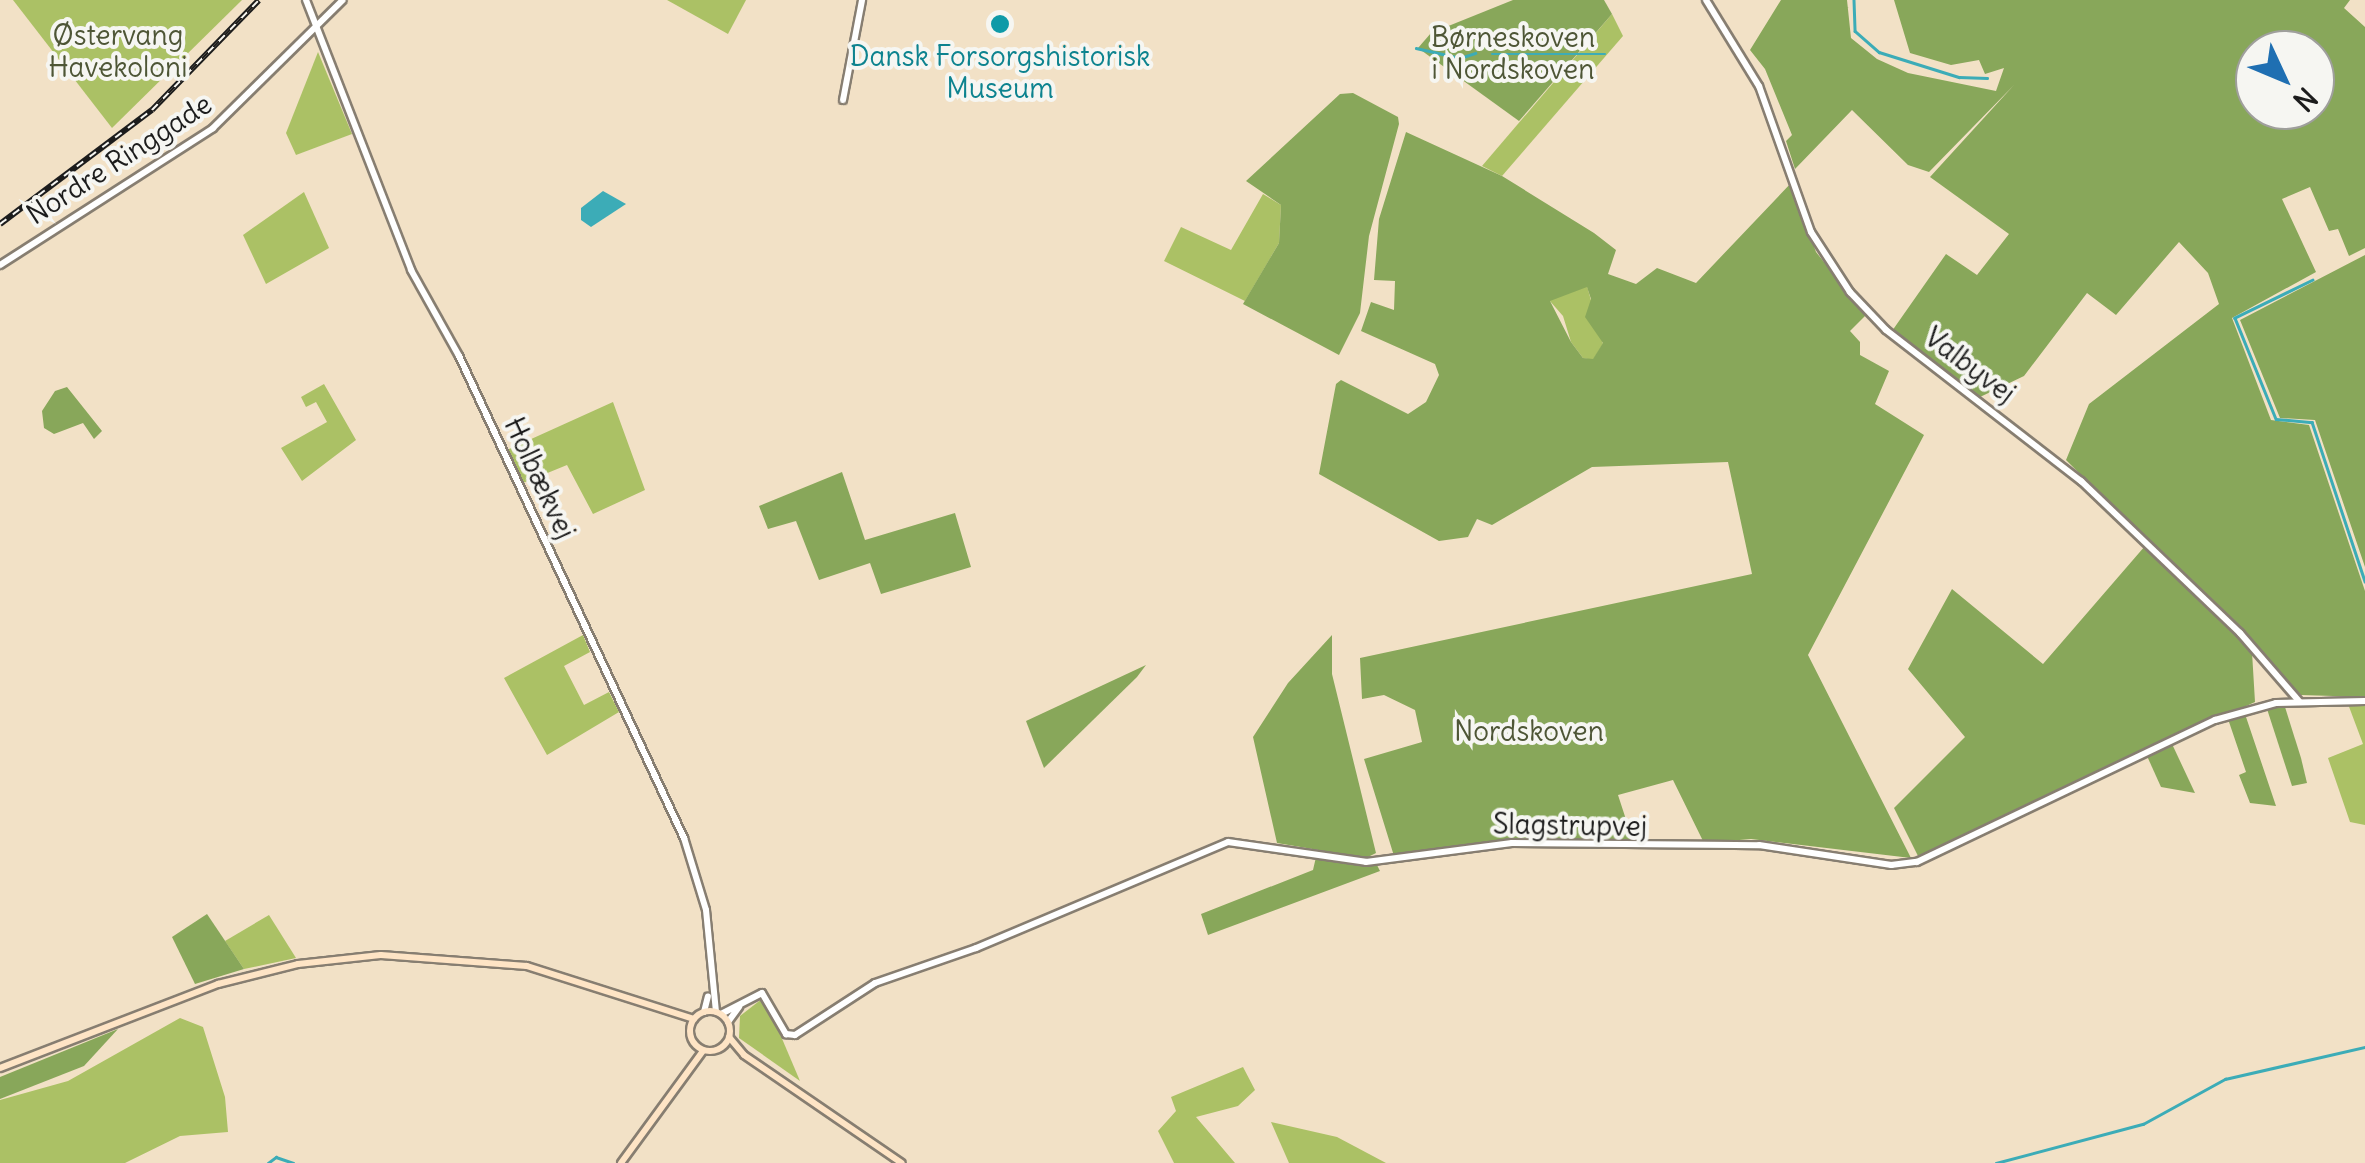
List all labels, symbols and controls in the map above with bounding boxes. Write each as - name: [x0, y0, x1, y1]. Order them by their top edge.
- marker: Dansk Forsorgshistorisk Museum: [989, 13, 1011, 35]
- park label: Østervang Havekoloni: [48, 18, 188, 84]
- park label: Børneskoven i Nordskoven: [1431, 20, 1595, 86]
- north arrow: [2235, 30, 2335, 130]
- place label: Dansk Forsorgshistorisk Museum: [850, 39, 1150, 105]
- text: N: [2285, 80, 2325, 119]
- street label: Nordre Ringgade: [20, 87, 218, 231]
- street label: Valbyvej: [1918, 320, 2022, 410]
- street label: Holbækvej: [497, 412, 583, 544]
- park label: Nordskoven: [1454, 714, 1604, 748]
- street label: Slagstrupvej: [1493, 807, 1647, 843]

